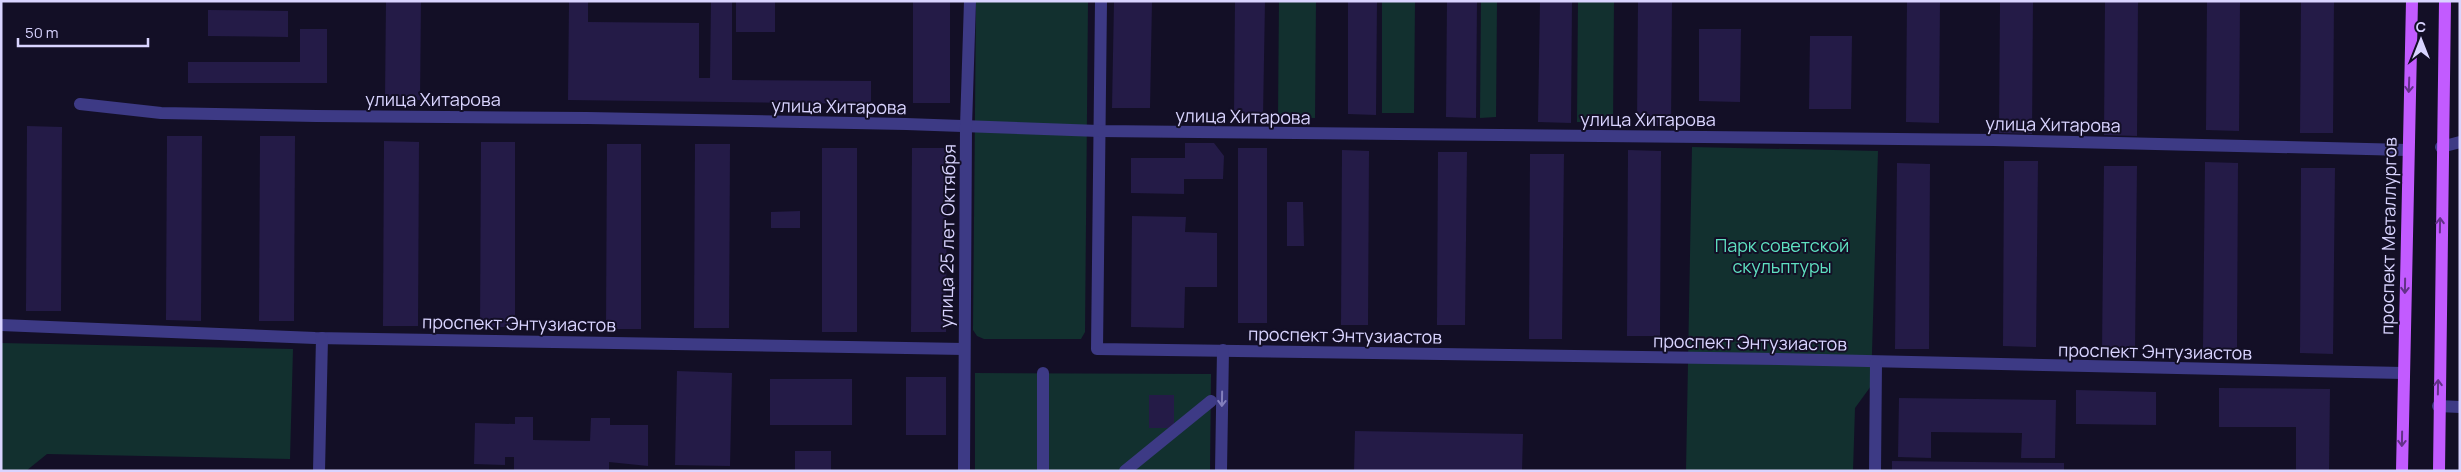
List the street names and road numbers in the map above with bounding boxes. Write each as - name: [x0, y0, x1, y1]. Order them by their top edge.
- street label: улица Хитарова: [365, 87, 501, 111]
- street label: улица Хитарова: [771, 93, 907, 119]
- street label: улица Хитарова: [1175, 103, 1311, 129]
- street label: улица Хитарова: [1580, 107, 1716, 131]
- street label: улица Хитарова: [1985, 111, 2121, 137]
- street label: проспект Металлургов: [2374, 137, 2402, 335]
- street label: улица 25 лет Октября: [933, 144, 961, 328]
- street label: проспект Энтузиастов: [422, 309, 617, 337]
- street label: проспект Энтузиастов: [1248, 321, 1443, 349]
- street label: проспект Энтузиастов: [1653, 328, 1848, 356]
- street label: проспект Энтузиастов: [2058, 337, 2253, 365]

